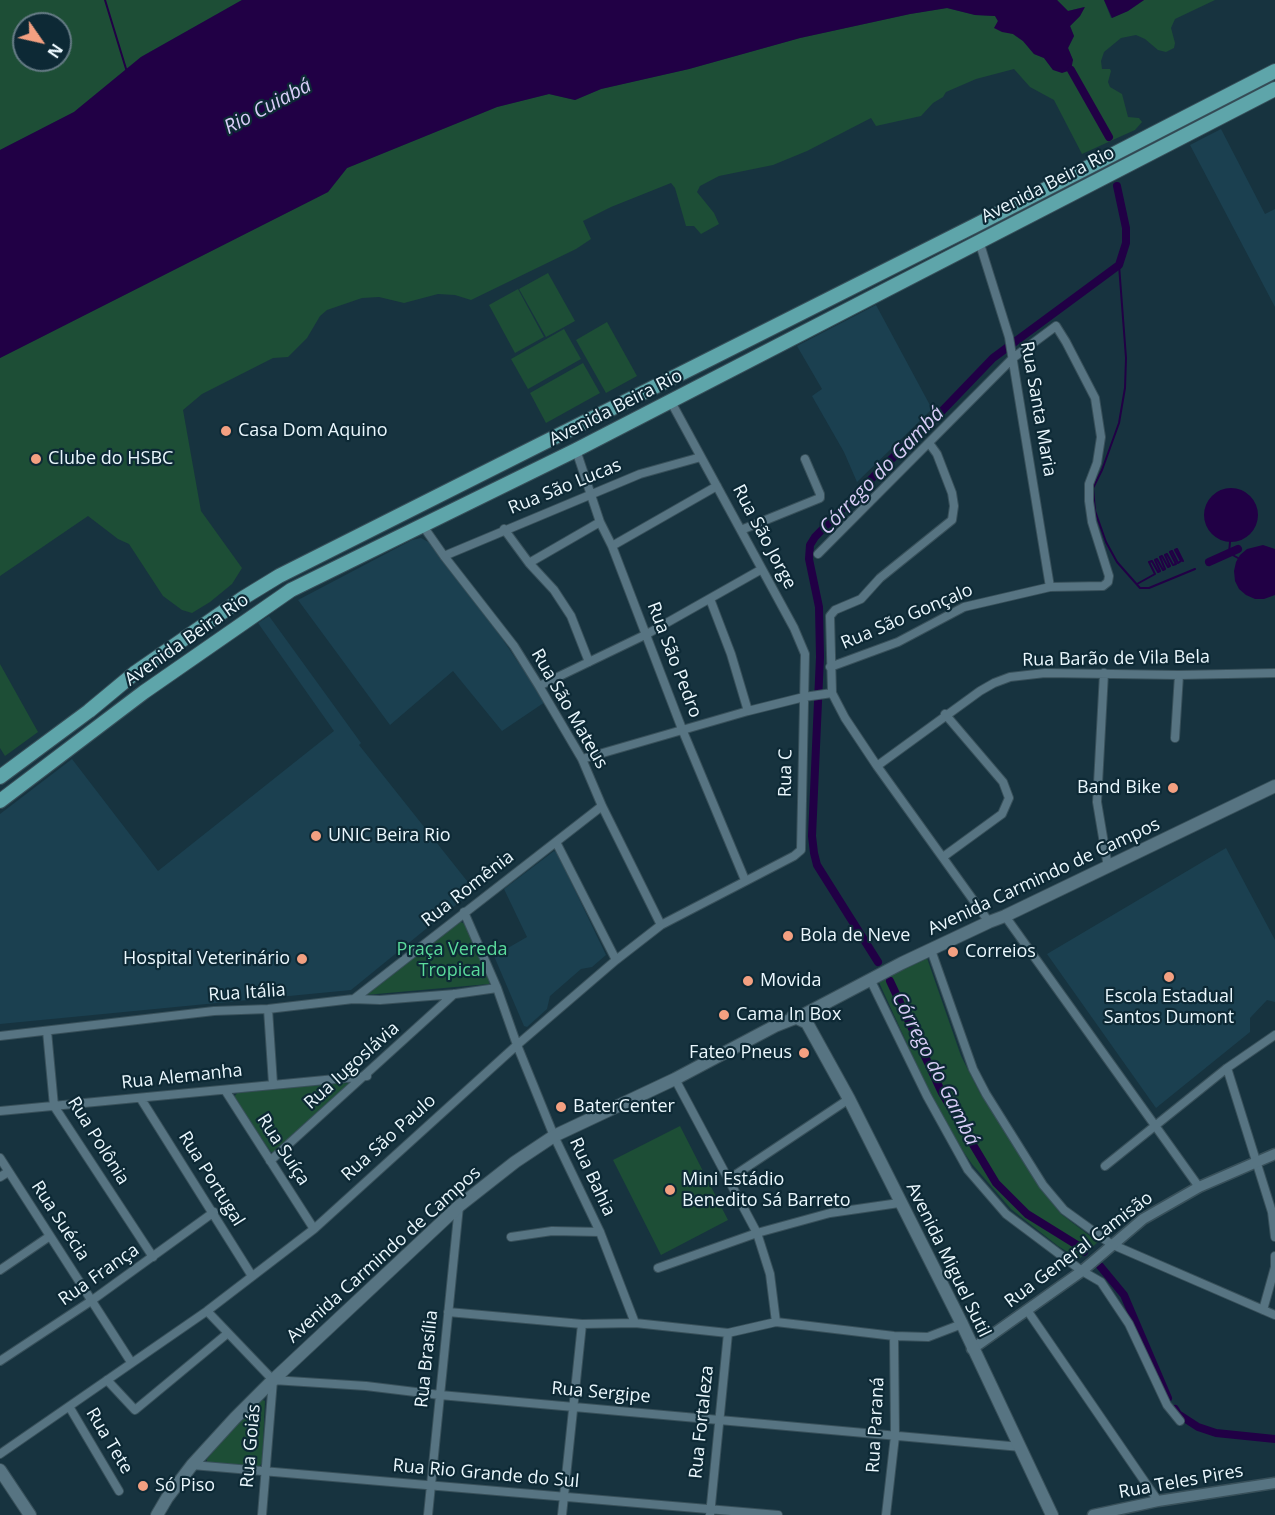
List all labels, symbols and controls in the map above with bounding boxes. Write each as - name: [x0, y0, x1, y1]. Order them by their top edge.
- north arrow: [12, 12, 72, 72]
- text: N: [43, 39, 68, 62]
- water label: Rio Cuiabá: [220, 74, 316, 140]
- street label: Avenida Beira Rio: [978, 142, 1118, 228]
- street label: Rua Santa Maria: [1015, 340, 1061, 478]
- street label: Avenida Beira Rio: [546, 365, 686, 451]
- water label: Córrego do Gambá: [815, 402, 949, 540]
- place label: Casa Dom Aquino: [238, 420, 388, 442]
- marker: Casa Dom Aquino: [219, 424, 233, 438]
- place label: Clube do HSBC: [48, 448, 173, 470]
- marker: Clube do HSBC: [29, 452, 43, 466]
- street label: Rua São Lucas: [505, 455, 625, 519]
- street label: Rua São Jorge: [727, 481, 801, 593]
- street label: Rua São Gonçalo: [838, 579, 976, 655]
- street label: Avenida Beira Rio: [121, 589, 253, 691]
- street label: Rua São Pedro: [642, 599, 706, 721]
- street label: Rua São Mateus: [526, 645, 612, 773]
- street label: Rua Barão de Vila Bela: [1022, 647, 1210, 671]
- street label: Rua C: [775, 749, 797, 797]
- place label: Band Bike: [1077, 777, 1161, 799]
- marker: Band Bike: [1166, 781, 1180, 795]
- street label: Avenida Carmindo de Campos: [925, 814, 1163, 940]
- place label: UNIC Beira Rio: [328, 825, 451, 847]
- marker: UNIC Beira Rio: [309, 829, 323, 843]
- street label: Rua Romênia: [418, 846, 518, 932]
- place label: Bola de Neve: [800, 925, 910, 947]
- marker: Bola de Neve: [781, 929, 795, 943]
- park label: Praça Vereda Tropical: [397, 939, 507, 982]
- place label: Correios: [965, 941, 1036, 963]
- marker: Correios: [946, 945, 960, 959]
- place label: Hospital Veterinário: [123, 948, 290, 970]
- marker: Hospital Veterinário: [295, 952, 309, 966]
- place label: Movida: [760, 970, 822, 992]
- marker: Escola Estadual Santos Dumont: [1162, 970, 1176, 984]
- marker: Movida: [741, 974, 755, 988]
- street label: Rua Itália: [208, 980, 286, 1006]
- place label: Escola Estadual Santos Dumont: [1104, 986, 1234, 1028]
- water label: Córrego do Gambá: [886, 988, 984, 1150]
- place label: Cama In Box: [736, 1004, 841, 1026]
- marker: Cama In Box: [717, 1008, 731, 1022]
- street label: Rua Iugoslávia: [300, 1018, 404, 1114]
- place label: Fateo Pneus: [689, 1042, 792, 1064]
- marker: Fateo Pneus: [797, 1046, 811, 1060]
- street label: Rua Alemanha: [120, 1060, 244, 1094]
- street label: Rua São Paulo: [337, 1090, 441, 1186]
- street label: Rua Polônia: [62, 1093, 134, 1189]
- place label: BaterCenter: [573, 1096, 675, 1118]
- marker: BaterCenter: [554, 1100, 568, 1114]
- street label: Rua Suíça: [252, 1110, 314, 1190]
- street label: Rua Portugal: [173, 1128, 249, 1230]
- street label: Rua Bahia: [564, 1134, 620, 1220]
- street label: Avenida Carmindo de Campos: [283, 1162, 485, 1348]
- place label: Mini Estádio Benedito Sá Barreto: [682, 1169, 851, 1212]
- street label: Rua Suécia: [26, 1177, 94, 1265]
- street label: Avenida Miguel Sutil: [901, 1179, 995, 1341]
- marker: Mini Estádio Benedito Sá Barreto: [663, 1183, 677, 1197]
- street label: Rua General Camisão: [1001, 1187, 1157, 1313]
- street label: Rua França: [55, 1239, 143, 1311]
- street label: Rua Brasília: [411, 1309, 443, 1409]
- street label: Rua Fortaleza: [685, 1364, 719, 1480]
- street label: Rua Paraná: [863, 1376, 889, 1474]
- street label: Rua Sergipe: [550, 1378, 652, 1408]
- street label: Rua Goiás: [237, 1403, 265, 1489]
- street label: Rua Tete: [81, 1404, 137, 1478]
- street label: Rua Rio Grande do Sul: [392, 1455, 580, 1493]
- street label: Rua Teles Pires: [1117, 1460, 1245, 1504]
- place label: Só Piso: [155, 1475, 215, 1497]
- marker: Só Piso: [136, 1479, 150, 1493]

